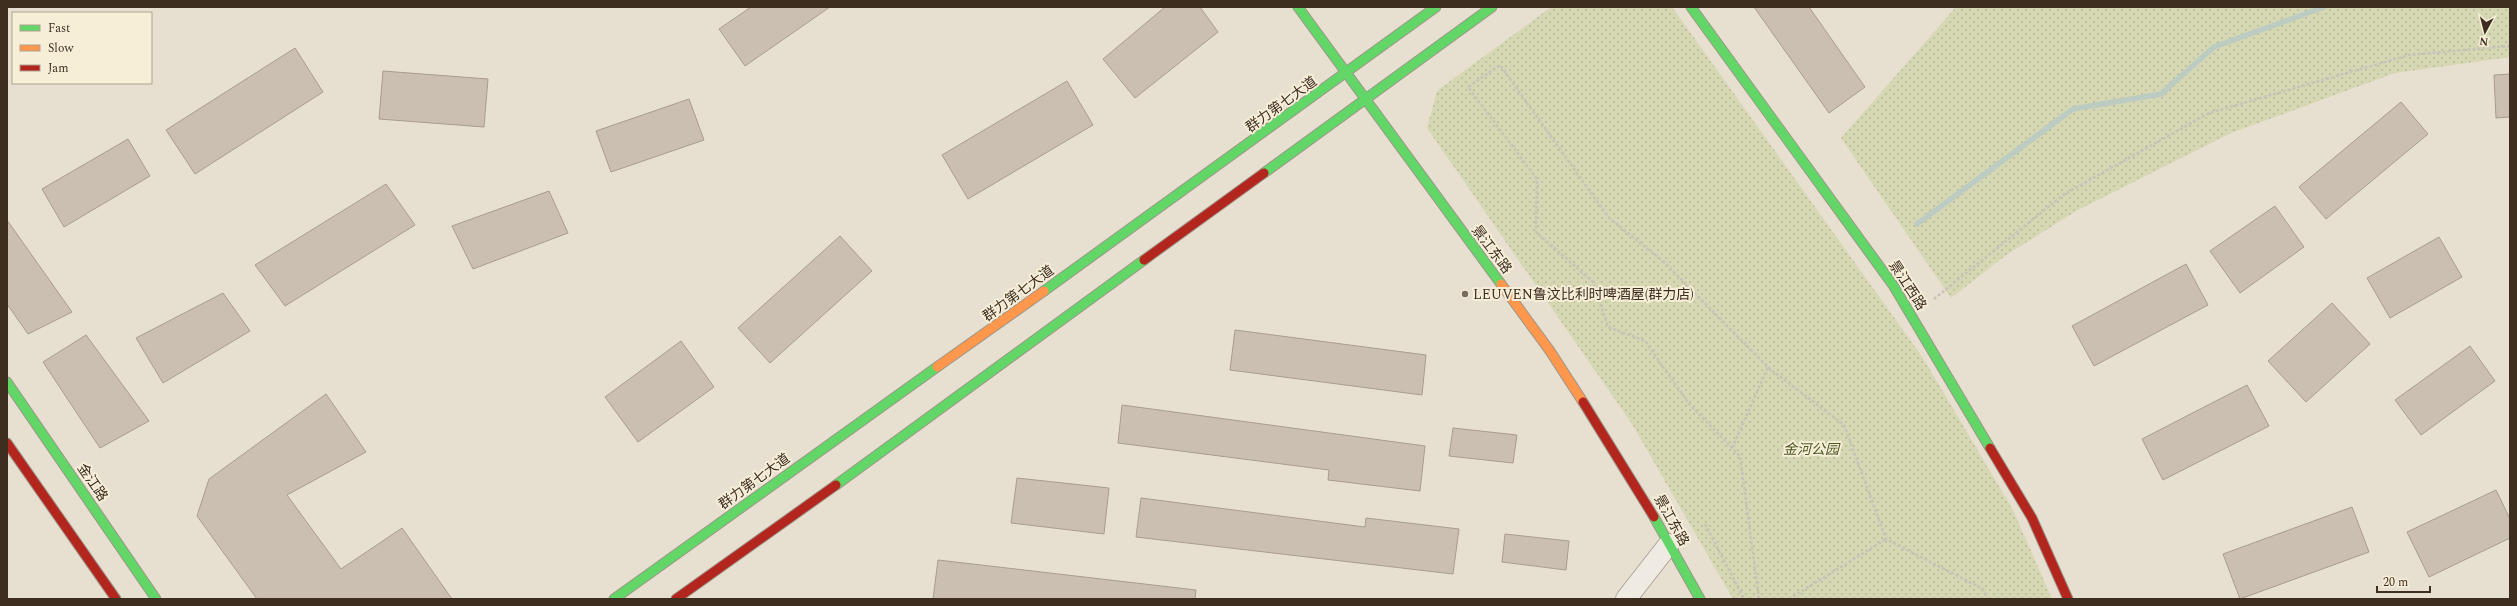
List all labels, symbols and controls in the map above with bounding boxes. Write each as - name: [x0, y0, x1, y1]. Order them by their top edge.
- legend: [12, 12, 152, 84]
- north arrow: [2465, 12, 2505, 52]
- text: Fast: [48, 19, 70, 38]
- text: N: [2478, 32, 2489, 50]
- text: Slow: [48, 39, 74, 58]
- text: Jam: [48, 59, 69, 78]
- street label: 群力第七大道: [1241, 71, 1321, 138]
- street label: 景江东路: [1466, 221, 1517, 278]
- street label: 景江西路: [1884, 256, 1932, 314]
- street label: 群力第七大道: [978, 260, 1058, 327]
- place label: LEUVEN鲁汶比利时啤酒屋(群力店): [1473, 284, 1694, 305]
- marker: LEUVEN鲁汶比利时啤酒屋(群力店): [1460, 289, 1470, 299]
- park label: 金河公园: [1783, 439, 1841, 460]
- street label: 群力第七大道: [714, 448, 794, 515]
- street label: 金江路: [72, 459, 113, 506]
- street label: 景江东路: [1649, 491, 1694, 550]
- scale bar: [2377, 568, 2430, 594]
- text: 20 m: [2383, 573, 2408, 592]

